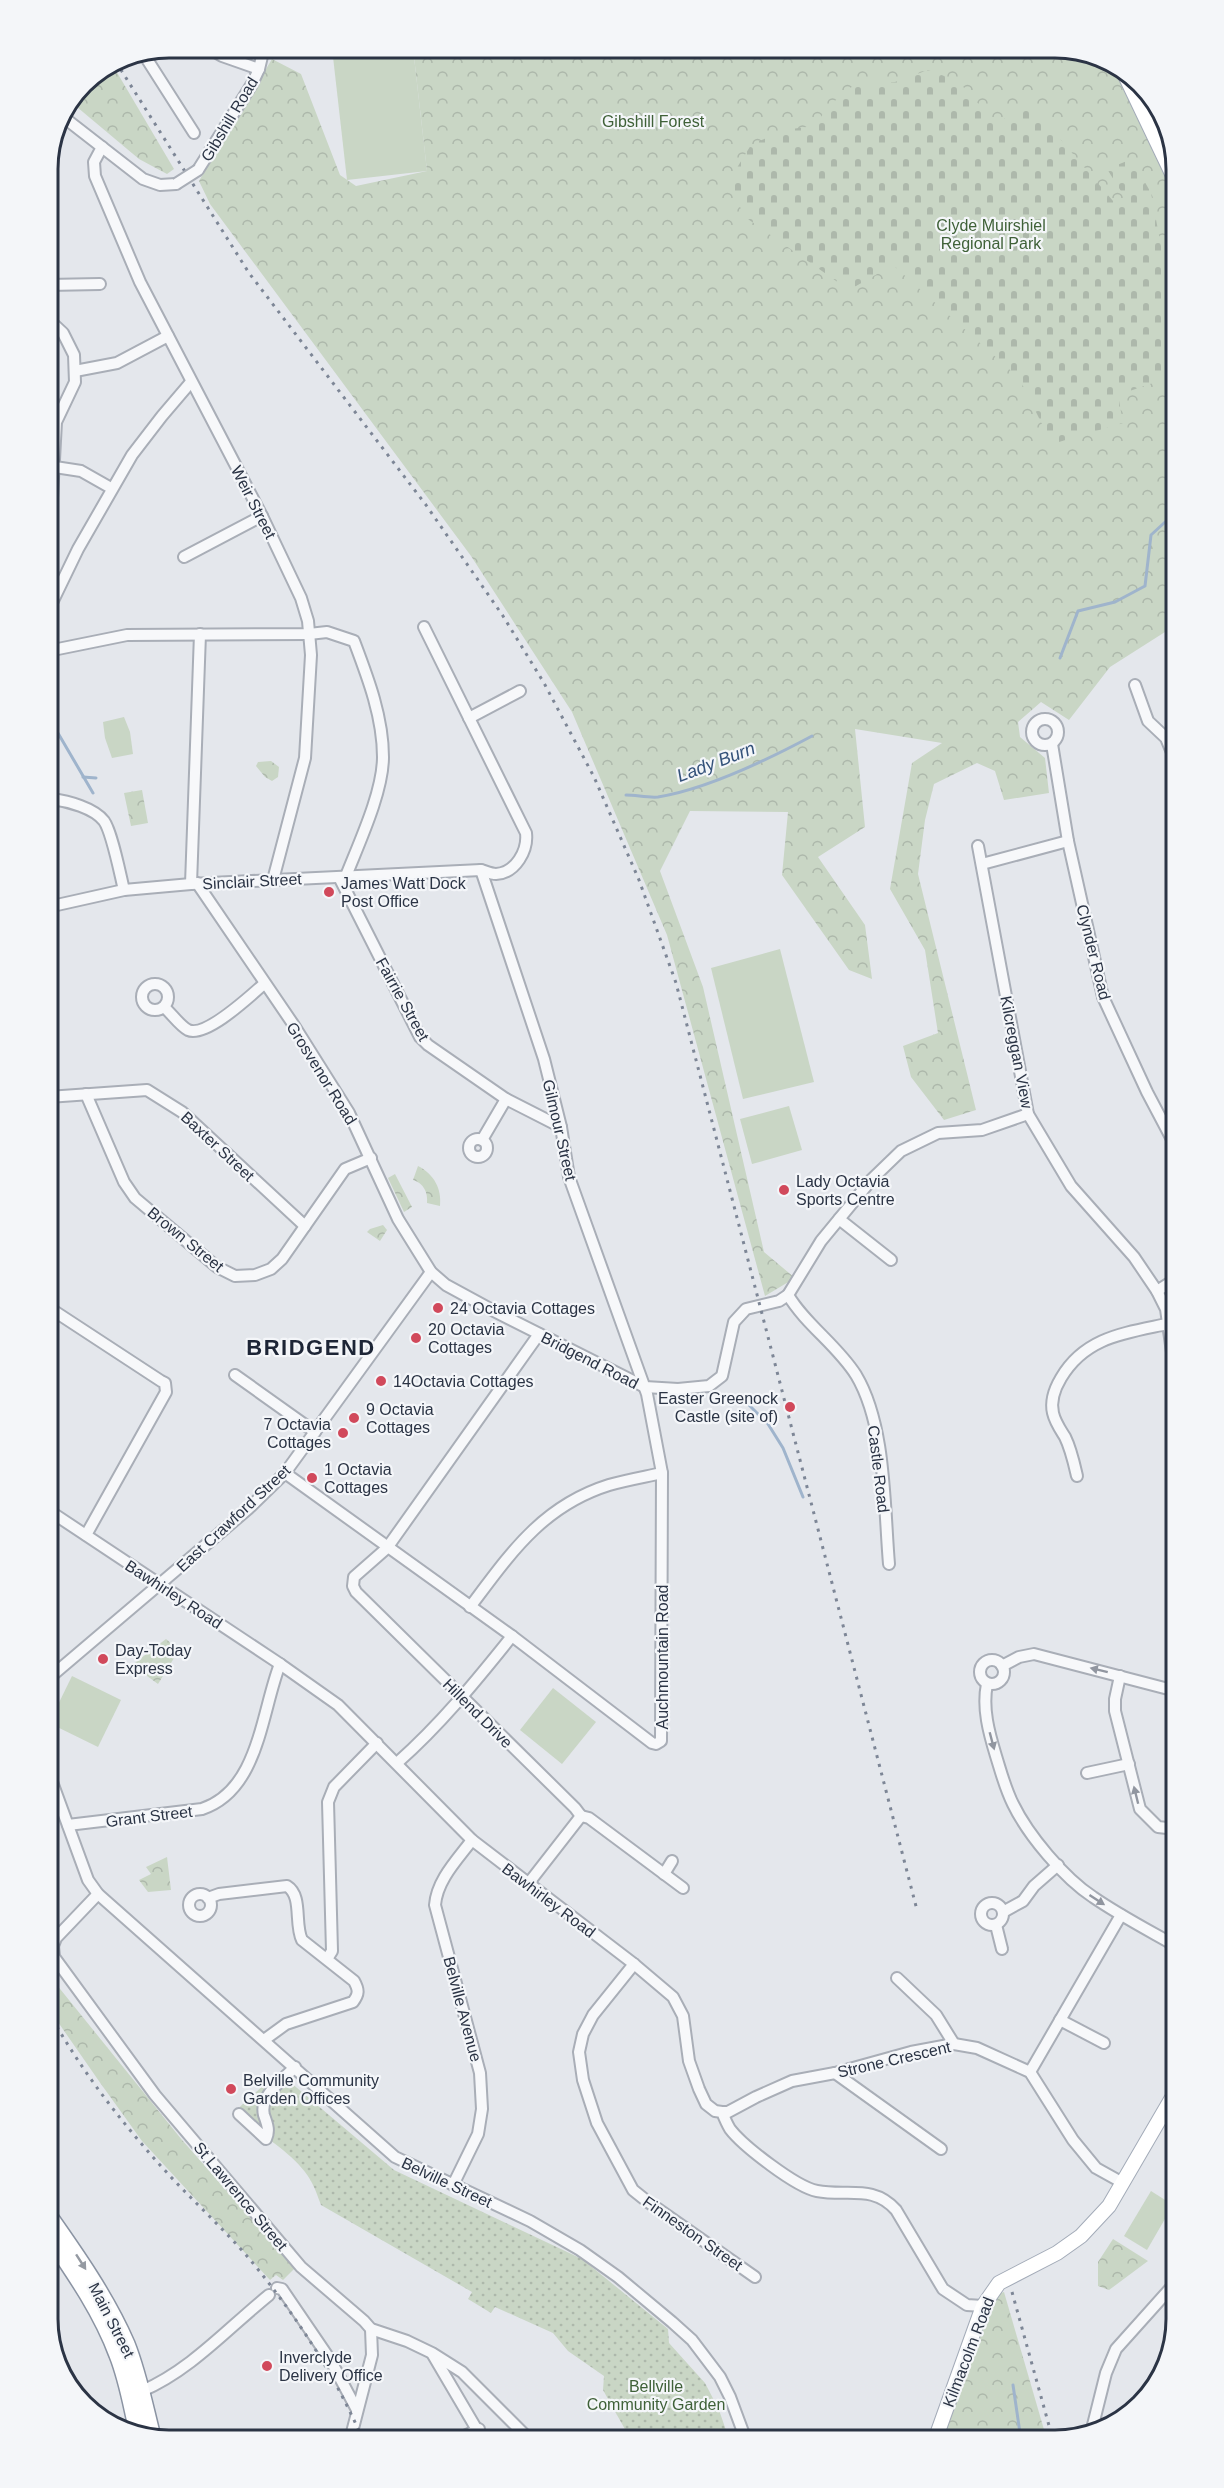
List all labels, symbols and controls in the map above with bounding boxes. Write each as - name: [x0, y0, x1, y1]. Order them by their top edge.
- street label: Gibshill Road: [198, 74, 261, 164]
- park label: Gibshill Forest: [602, 113, 705, 130]
- park label: Clyde Muirshiel Regional Park: [936, 217, 1046, 252]
- street label: Weir Street: [228, 463, 279, 542]
- water label: Lady Burn: [674, 738, 758, 786]
- street label: Sinclair Street: [202, 870, 303, 893]
- place label: James Watt Dock Post Office: [341, 875, 467, 910]
- marker: James Watt Dock Post Office: [322, 885, 336, 899]
- street label: Clynder Road: [1073, 903, 1114, 1002]
- street label: Fairrie Street: [373, 955, 433, 1044]
- street label: Kilcreggan View: [997, 994, 1036, 1110]
- street label: Grosvenor Road: [283, 1019, 360, 1128]
- street label: Gilmour Street: [540, 1078, 580, 1183]
- street label: Baxter Street: [178, 1108, 258, 1185]
- place label: Lady Octavia Sports Centre: [796, 1173, 895, 1208]
- marker: Lady Octavia Sports Centre: [777, 1183, 791, 1197]
- street label: Brown Street: [144, 1204, 227, 1275]
- place label: 24 Octavia Cottages: [450, 1300, 595, 1317]
- marker: 24 Octavia Cottages: [431, 1301, 445, 1315]
- place label: 20 Octavia Cottages: [428, 1321, 505, 1356]
- street label: Bridgend Road: [538, 1329, 641, 1392]
- marker: 20 Octavia Cottages: [409, 1331, 423, 1345]
- district label: BRIDGEND: [246, 1335, 376, 1360]
- place label: 14Octavia Cottages: [393, 1373, 534, 1390]
- marker: 14Octavia Cottages: [374, 1374, 388, 1388]
- place label: Easter Greenock Castle (site of): [658, 1390, 779, 1425]
- marker: Easter Greenock Castle (site of): [783, 1400, 797, 1414]
- place label: 9 Octavia Cottages: [366, 1401, 434, 1436]
- marker: 9 Octavia Cottages: [347, 1411, 361, 1425]
- place label: 7 Octavia Cottages: [263, 1416, 331, 1451]
- street label: Castle Road: [865, 1424, 892, 1514]
- marker: 7 Octavia Cottages: [336, 1426, 350, 1440]
- street label: East Crawford Street: [173, 1461, 294, 1575]
- place label: 1 Octavia Cottages: [324, 1461, 392, 1496]
- marker: 1 Octavia Cottages: [305, 1471, 319, 1485]
- street label: Bawhirley Road: [122, 1557, 225, 1632]
- street label: Auchmountain Road: [654, 1585, 671, 1729]
- place label: Day-Today Express: [115, 1642, 191, 1677]
- marker: Day-Today Express: [96, 1652, 110, 1666]
- one-way arrow: [1090, 1665, 1108, 1675]
- street label: Hillend Drive: [440, 1675, 516, 1751]
- one-way arrow: [988, 1732, 997, 1750]
- one-way arrow: [1131, 1786, 1141, 1804]
- street label: Grant Street: [105, 1803, 194, 1830]
- street label: Bawhirley Road: [499, 1860, 599, 1941]
- one-way arrow: [1089, 1894, 1105, 1905]
- street label: Belville Avenue: [440, 1955, 485, 2064]
- street label: Strone Crescent: [836, 2038, 953, 2081]
- place label: Belville Community Garden Offices: [243, 2072, 379, 2107]
- marker: Belville Community Garden Offices: [224, 2082, 238, 2096]
- street label: St Lawrence Street: [190, 2139, 291, 2254]
- street label: Belville Street: [399, 2154, 495, 2211]
- street label: Finneston Street: [640, 2193, 746, 2274]
- one-way arrow: [75, 2254, 86, 2270]
- street label: Main Street: [85, 2280, 138, 2361]
- street label: Kilmacolm Road: [940, 2295, 997, 2410]
- place label: Inverclyde Delivery Office: [279, 2349, 383, 2384]
- marker: Inverclyde Delivery Office: [260, 2359, 274, 2373]
- park label: Bellville Community Garden: [587, 2378, 725, 2413]

